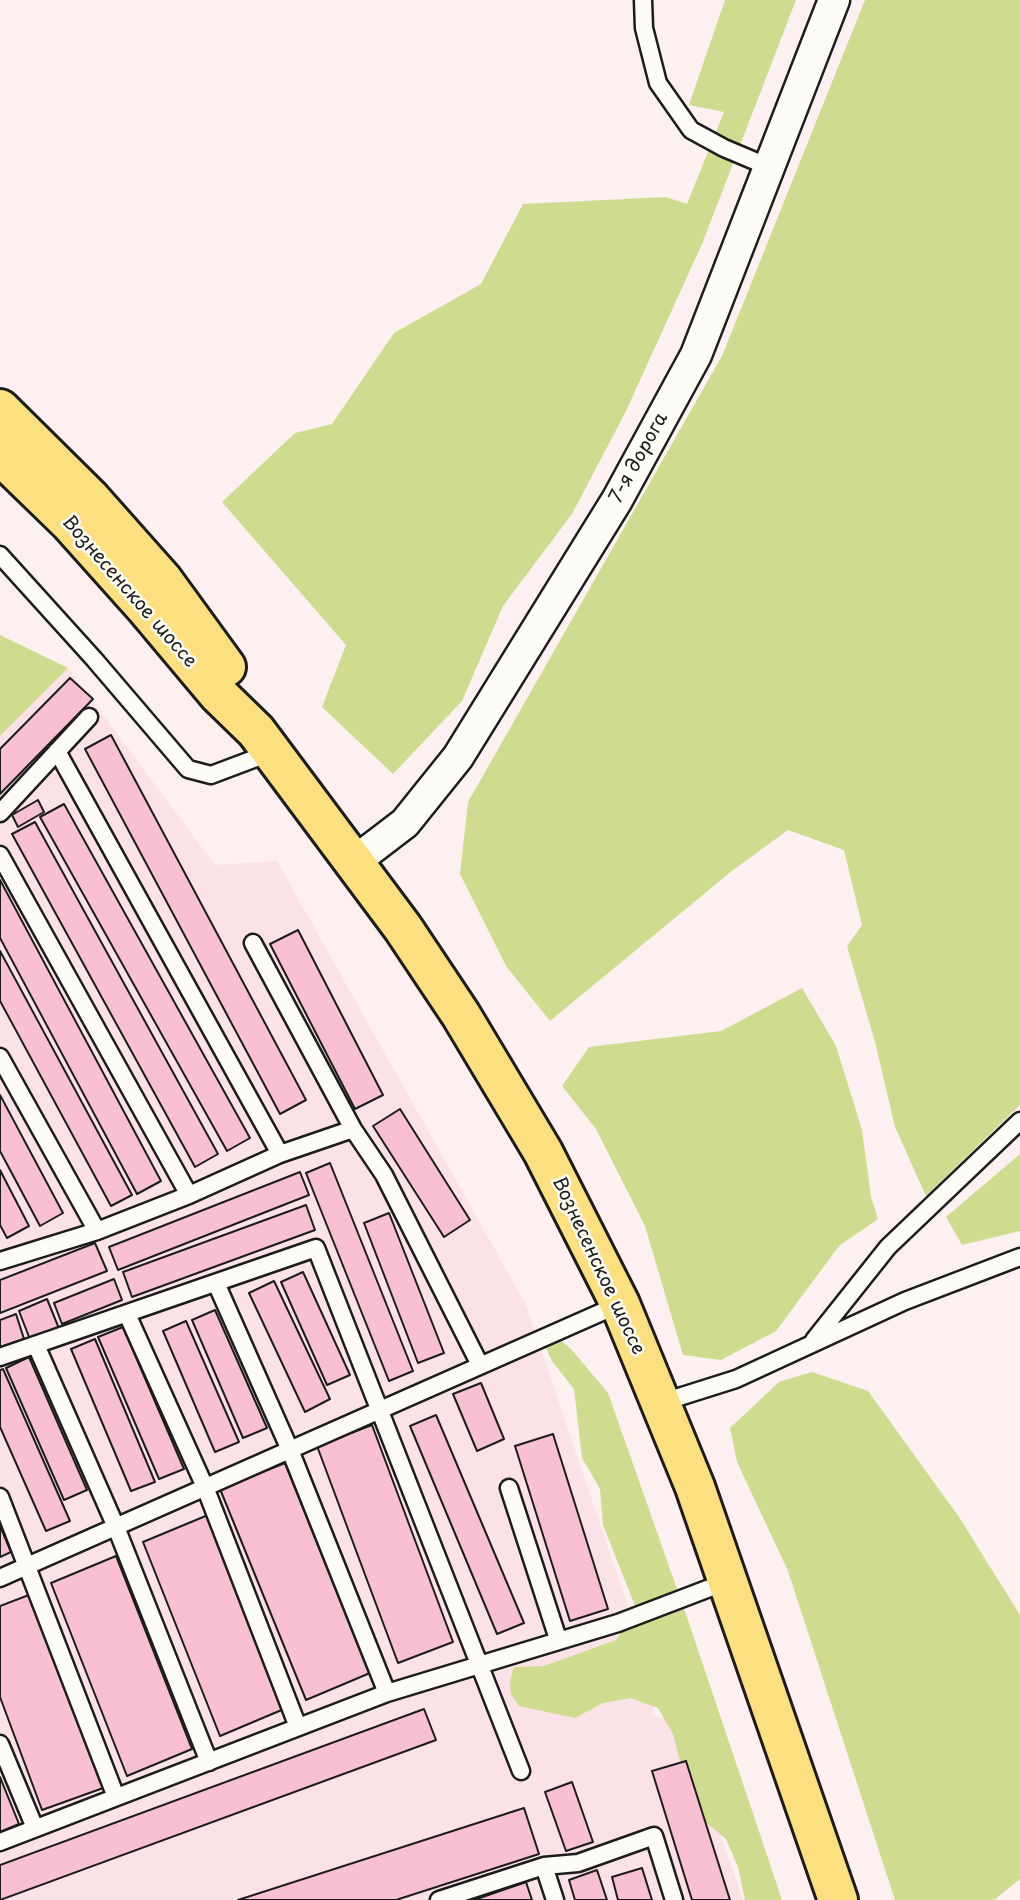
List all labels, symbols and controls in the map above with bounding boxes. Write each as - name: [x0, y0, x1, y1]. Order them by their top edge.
- street label: 7-я дорога: [605, 409, 673, 507]
- street label: Вознесенское шоссе: [57, 511, 201, 673]
- street label: Вознесенское шоссе: [547, 1173, 649, 1359]

